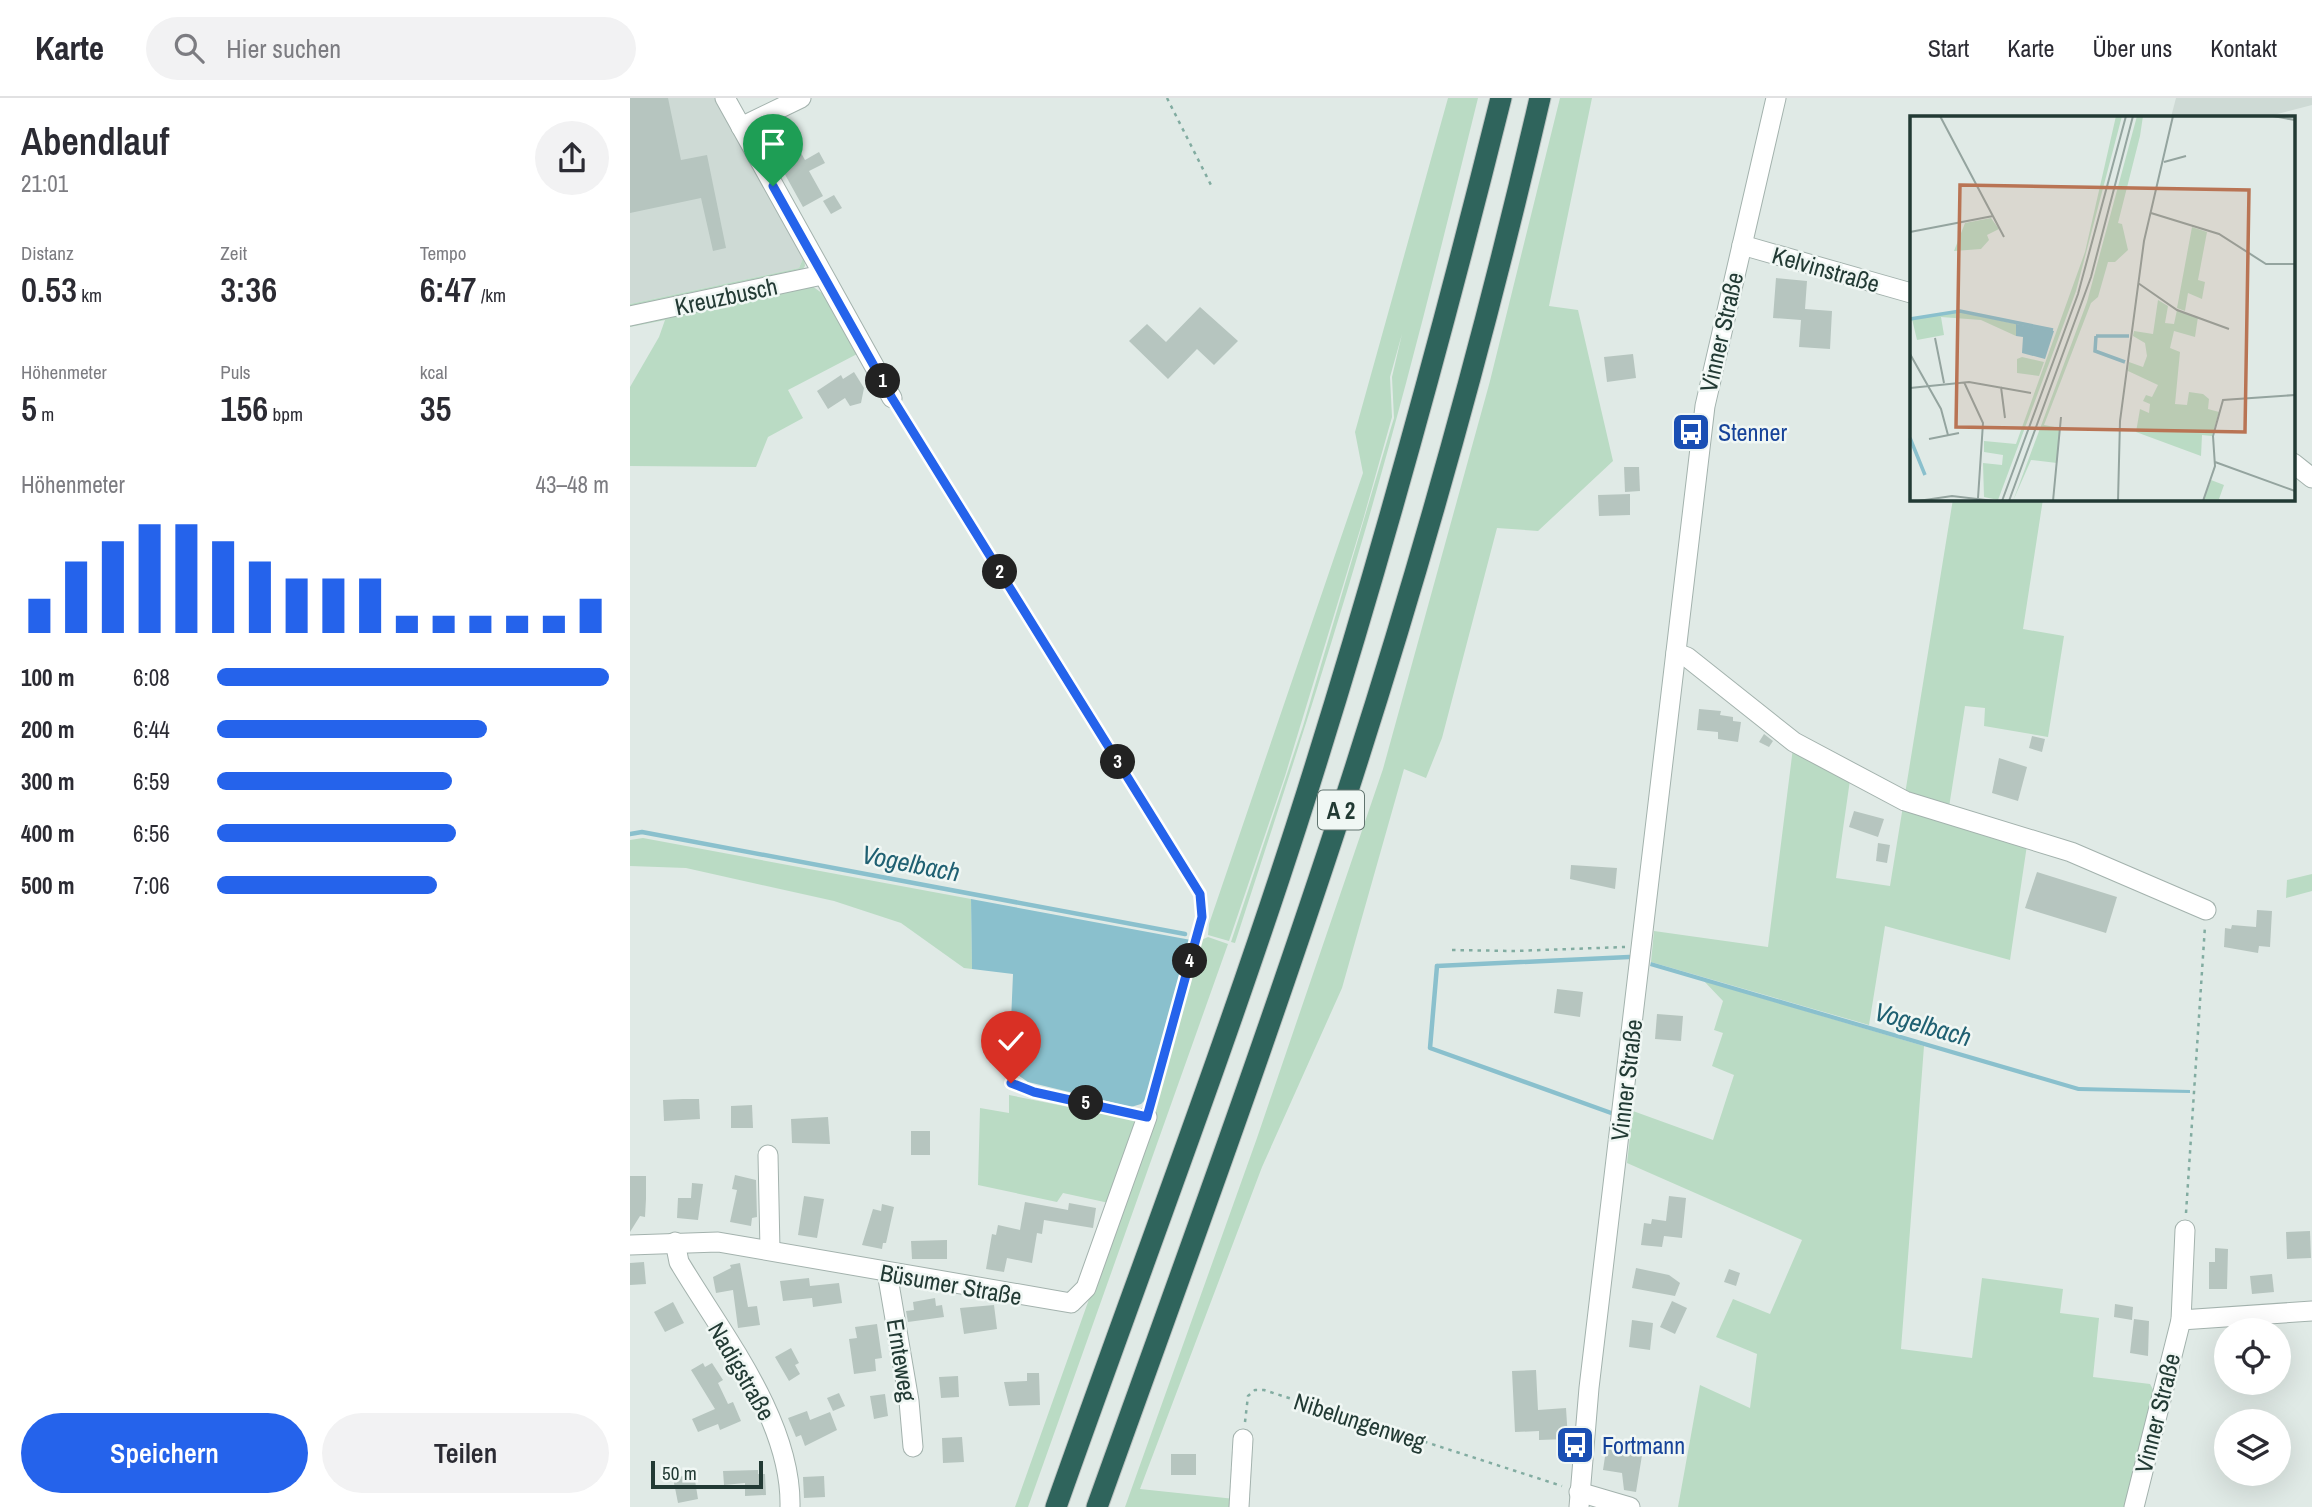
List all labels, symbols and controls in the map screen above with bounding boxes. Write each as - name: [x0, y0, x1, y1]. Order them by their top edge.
- search box: [146, 17, 636, 80]
- text: Karte: [35, 26, 104, 70]
- icon: search: [170, 29, 208, 67]
- text: Hier suchen: [226, 31, 341, 66]
- text: Start: [1928, 32, 1969, 64]
- text: Karte: [2007, 32, 2054, 64]
- text: Über uns: [2092, 32, 2172, 64]
- text: Kontakt: [2210, 32, 2277, 64]
- pin: [743, 114, 803, 186]
- text: Abendlauf: [21, 116, 169, 167]
- inset map: [1910, 116, 2294, 500]
- button: share: [535, 121, 609, 195]
- icon: arrive: [754, 125, 792, 163]
- text: 21:01: [21, 168, 68, 199]
- street label: Kelvinstraße: [1768, 238, 1884, 300]
- text: Distanz: [21, 240, 74, 266]
- text: Zeit: [220, 240, 247, 266]
- text: Tempo: [420, 240, 466, 266]
- text: 0.53: [21, 266, 77, 313]
- text: 3:36: [220, 266, 277, 313]
- text: 6:47: [420, 266, 477, 313]
- street label: Vinner Straße: [1692, 269, 1750, 395]
- street label: Kreuzbusch: [672, 270, 780, 322]
- text: km: [77, 282, 102, 308]
- text: /km: [477, 282, 506, 308]
- text: Höhenmeter: [21, 359, 107, 385]
- text: Puls: [220, 359, 251, 385]
- text: kcal: [420, 359, 447, 385]
- pin: 1: [866, 364, 900, 398]
- text: 1: [878, 367, 887, 393]
- text: 5: [21, 385, 37, 432]
- text: 156: [220, 385, 268, 432]
- text: 35: [420, 385, 452, 432]
- text: m: [37, 401, 54, 427]
- text: bpm: [268, 401, 303, 427]
- bus stop icon: Stenner: [1670, 411, 1712, 453]
- place label: Stenner: [1718, 416, 1787, 448]
- text: Höhenmeter: [21, 469, 125, 500]
- text: 43–48 m: [536, 469, 609, 500]
- pin: 2: [982, 554, 1018, 589]
- text: 2: [995, 558, 1004, 584]
- text: 100 m: [21, 662, 74, 693]
- text: 6:08: [133, 662, 170, 693]
- text: 200 m: [21, 714, 74, 745]
- text: 6:44: [133, 714, 170, 745]
- pin: 3: [1100, 744, 1135, 780]
- text: 3: [1113, 748, 1122, 774]
- text: 300 m: [21, 766, 74, 797]
- text: 6:59: [133, 766, 170, 797]
- road number: A 2: [1318, 790, 1364, 830]
- text: 400 m: [21, 818, 74, 849]
- text: 6:56: [133, 818, 170, 849]
- water label: Vogelbach: [859, 836, 963, 890]
- text: 500 m: [21, 870, 74, 901]
- text: 7:06: [133, 870, 170, 901]
- pin: 4: [1172, 944, 1208, 978]
- text: 4: [1185, 947, 1194, 973]
- water label: Vogelbach: [1870, 993, 1976, 1055]
- pin: [981, 1011, 1041, 1083]
- street label: Vinner Straße: [1603, 1017, 1649, 1143]
- icon: check: [992, 1022, 1030, 1060]
- pin: 5: [1068, 1086, 1104, 1121]
- text: 5: [1081, 1089, 1090, 1115]
- street label: Büsumer Straße: [878, 1256, 1024, 1312]
- street label: Nadigstraße: [701, 1316, 783, 1426]
- street label: Ernteweg: [880, 1316, 924, 1404]
- map controls: [2214, 1318, 2291, 1486]
- button: locate: [2214, 1318, 2291, 1395]
- street label: Vinner Straße: [2127, 1350, 2187, 1476]
- street label: Nibelungenweg: [1290, 1385, 1430, 1457]
- button: layers: [2214, 1409, 2291, 1486]
- button: Speichern: [21, 1413, 308, 1493]
- button: Teilen: [322, 1413, 609, 1493]
- bus stop icon: Fortmann: [1554, 1424, 1596, 1466]
- place label: Fortmann: [1602, 1429, 1685, 1461]
- scale bar: [651, 1458, 763, 1490]
- text: 50 m: [662, 1460, 697, 1486]

